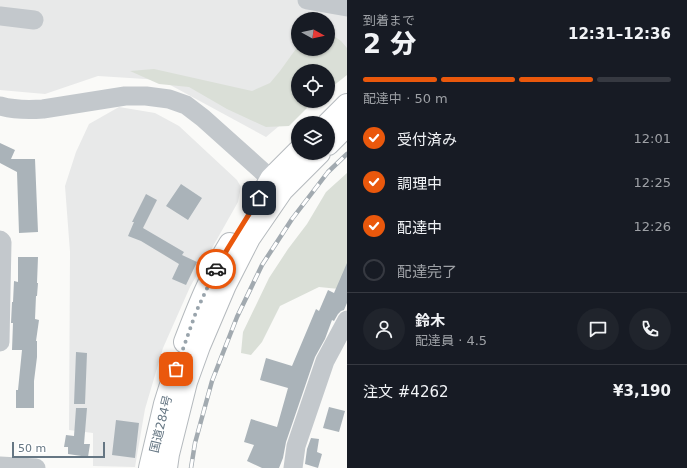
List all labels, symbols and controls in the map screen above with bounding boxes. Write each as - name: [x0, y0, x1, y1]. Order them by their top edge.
- north arrow: [291, 12, 335, 56]
- map controls: [291, 12, 335, 160]
- text: 到着まで: [363, 13, 415, 28]
- text: 12:31–12:36: [568, 25, 671, 43]
- text: 2 分: [363, 29, 416, 59]
- button: locate: [291, 64, 335, 108]
- text: 配達中 · 50 m: [363, 91, 448, 106]
- button: layers: [291, 116, 335, 160]
- icon: check: [363, 127, 385, 149]
- text: 受付済み: [397, 131, 457, 149]
- text: 12:01: [634, 131, 671, 146]
- icon: check: [363, 171, 385, 193]
- text: 調理中: [397, 175, 442, 193]
- text: 12:25: [634, 175, 671, 190]
- pin: [242, 181, 276, 215]
- icon: home: [248, 187, 270, 209]
- icon: check: [363, 215, 385, 237]
- text: 配達中: [397, 219, 442, 237]
- text: 12:26: [634, 219, 671, 234]
- courier: [196, 249, 236, 289]
- icon: car: [205, 258, 227, 280]
- text: 配達完了: [397, 263, 457, 281]
- button: person: [363, 308, 405, 350]
- button: chat: [577, 308, 619, 350]
- button: phone: [629, 308, 671, 350]
- text: 鈴木: [415, 312, 445, 330]
- text: 配達員 · 4.5: [415, 333, 487, 348]
- pin: [159, 352, 193, 386]
- icon: bag: [165, 358, 187, 380]
- text: ¥3,190: [613, 382, 671, 400]
- text: 注文 #4262: [363, 383, 449, 401]
- street label: 国道284号: [147, 394, 175, 454]
- scale bar: [12, 440, 105, 459]
- text: 50 m: [18, 442, 46, 455]

